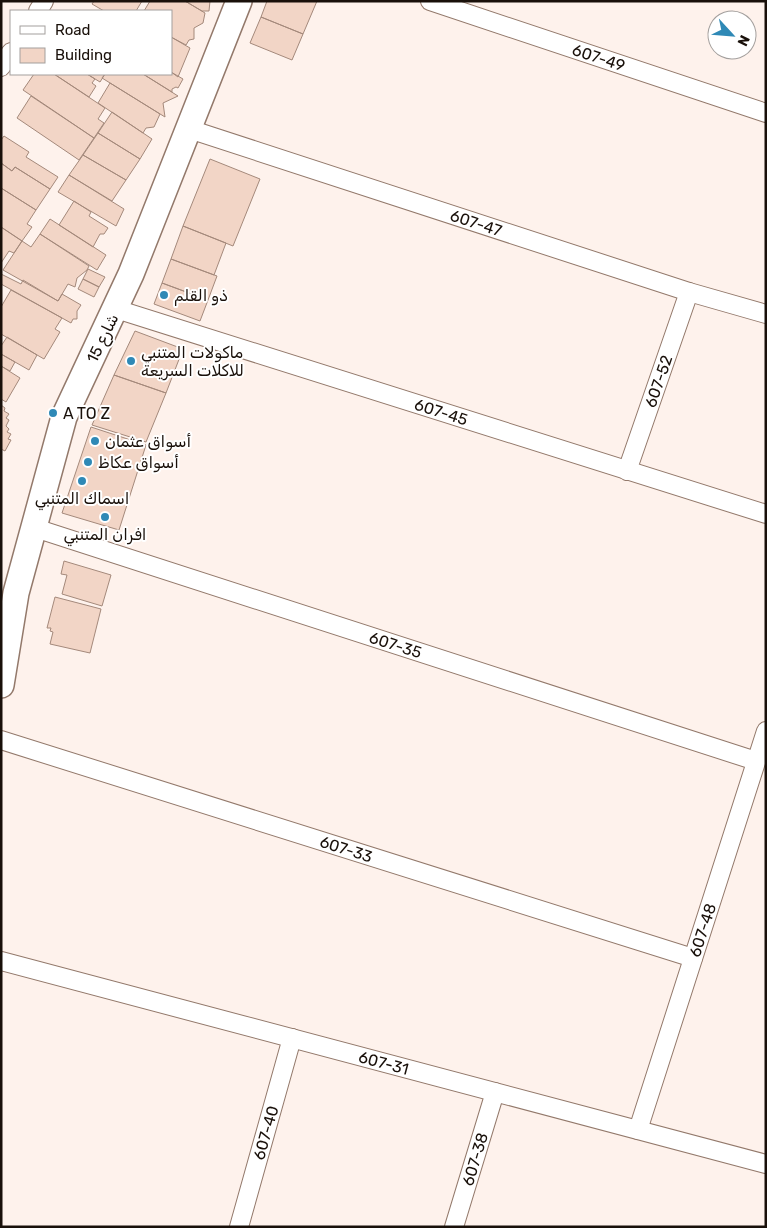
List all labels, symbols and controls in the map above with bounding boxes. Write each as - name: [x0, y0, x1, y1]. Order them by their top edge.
- legend: [10, 10, 172, 75]
- north arrow: [707, 10, 757, 60]
- text: Road: [55, 21, 91, 39]
- text: N: [733, 32, 753, 49]
- street label: 607-49: [570, 40, 628, 75]
- text: Building: [55, 46, 112, 64]
- street label: 607-47: [448, 206, 504, 240]
- place label: ذو القلم: [174, 286, 228, 306]
- marker: ذو القلم: [158, 289, 170, 301]
- street label: شارع 15: [82, 311, 124, 367]
- place label: ماكولات المتنبي للاكلات السريعة: [141, 343, 244, 381]
- street label: 607-52: [641, 353, 676, 410]
- marker: ماكولات المتنبي للاكلات السريعة: [125, 355, 137, 367]
- street label: 607-45: [412, 395, 470, 429]
- place label: A TO Z: [63, 404, 110, 423]
- marker: A TO Z: [47, 407, 59, 419]
- place label: أسواق عثمان: [105, 432, 191, 452]
- marker: أسواق عثمان: [89, 435, 101, 447]
- place label: أسواق عكاظ: [98, 453, 179, 473]
- marker: أسواق عكاظ: [82, 456, 94, 468]
- marker: اسماك المتنبي: [76, 475, 88, 487]
- place label: اسماك المتنبي: [35, 489, 129, 511]
- marker: افران المتنبي: [99, 511, 111, 523]
- place label: افران المتنبي: [64, 525, 146, 547]
- street label: 607-35: [367, 628, 424, 662]
- street label: 607-33: [317, 832, 375, 866]
- street label: 607-48: [685, 901, 720, 959]
- street label: 607-31: [357, 1047, 411, 1079]
- street label: 607-40: [249, 1104, 283, 1162]
- street label: 607-38: [458, 1130, 492, 1188]

